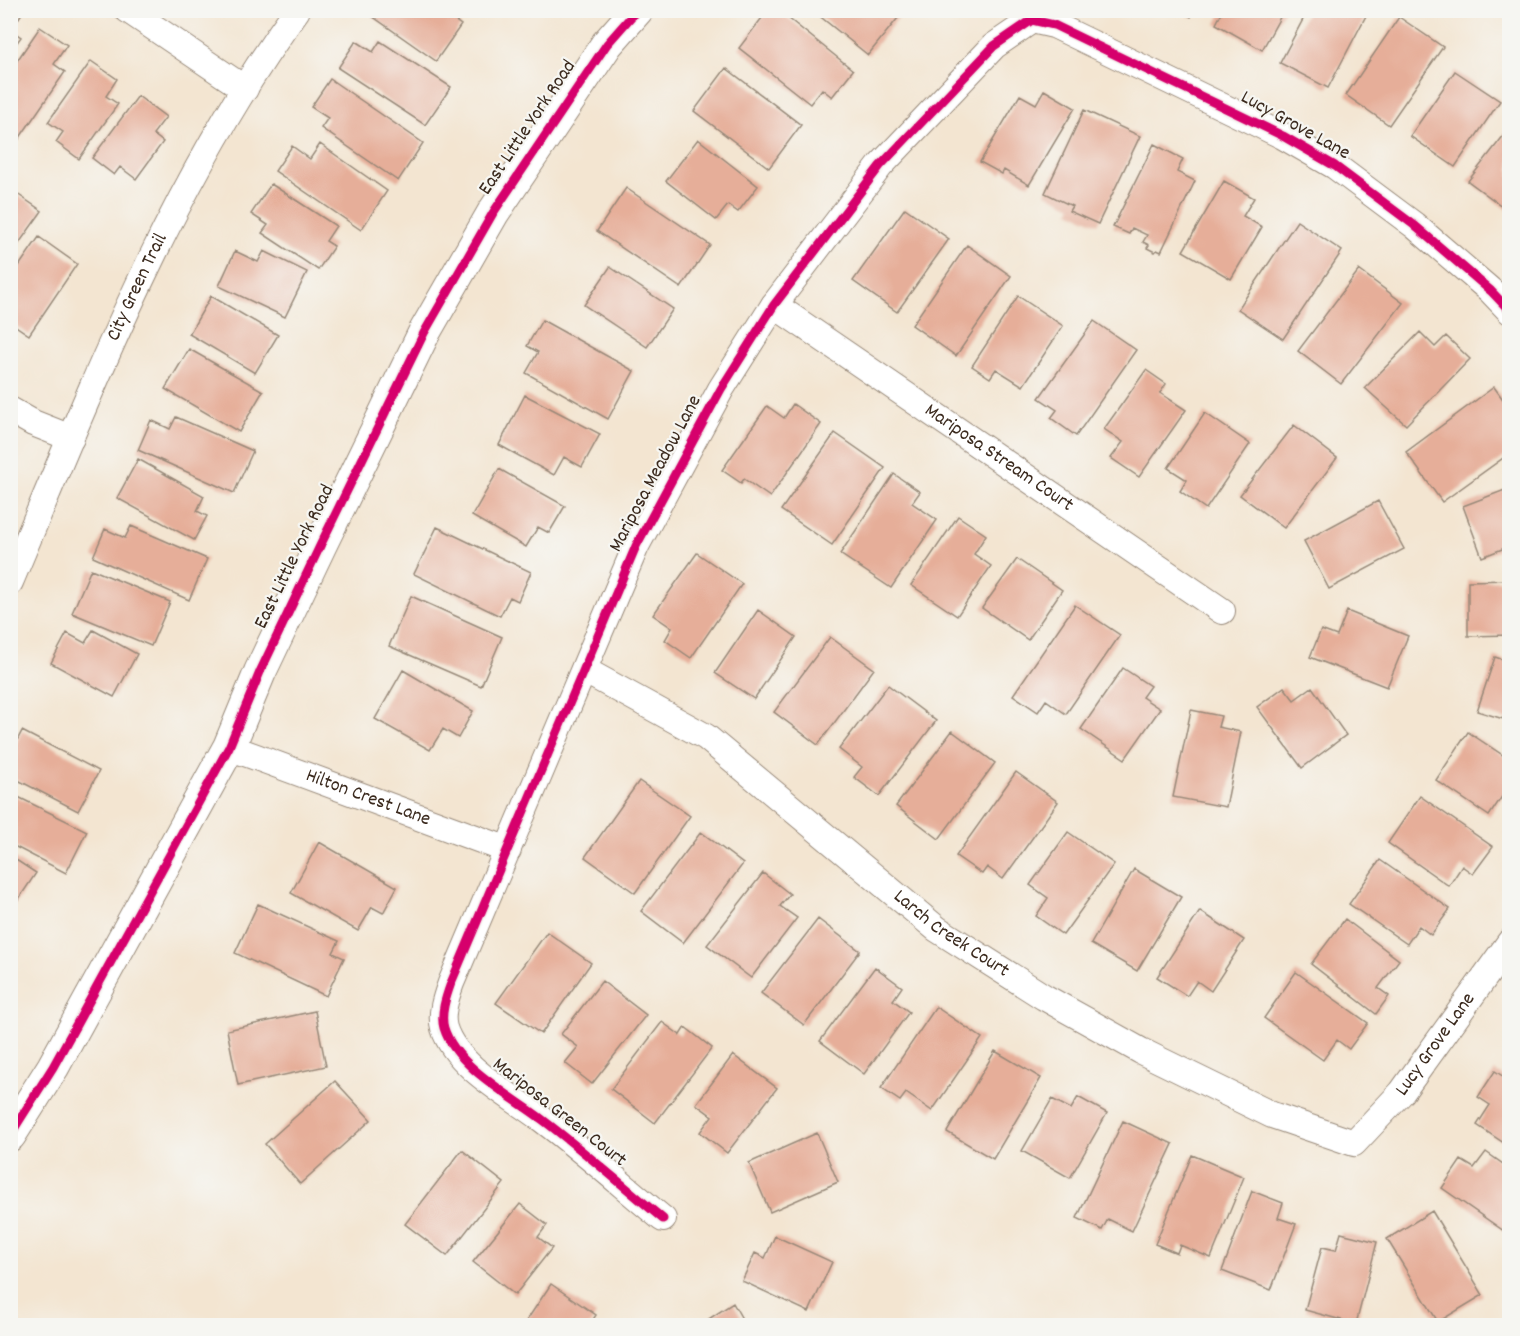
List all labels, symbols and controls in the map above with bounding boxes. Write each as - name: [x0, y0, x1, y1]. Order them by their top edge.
- street label: East Little York Road: [472, 55, 584, 201]
- street label: Lucy Grove Lane: [1235, 84, 1355, 168]
- street label: City Green Trail: [100, 229, 175, 346]
- street label: Mariposa Meadow Lane: [603, 390, 709, 557]
- street label: Mariposa Stream Court: [918, 397, 1079, 519]
- street label: East Little York Road: [248, 480, 342, 634]
- street label: Hilton Crest Lane: [302, 762, 434, 834]
- street label: Larch Creek Court: [887, 884, 1014, 985]
- street label: Lucy Grove Lane: [1389, 987, 1483, 1102]
- street label: Mariposa Green Court: [486, 1052, 632, 1174]

